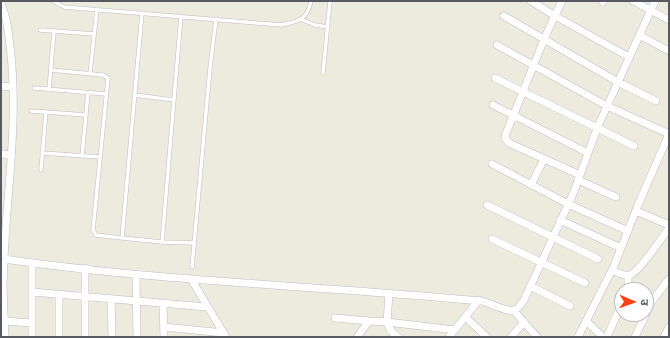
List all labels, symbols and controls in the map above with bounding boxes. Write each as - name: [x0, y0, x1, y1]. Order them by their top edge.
- north arrow: [614, 282, 654, 322]
- text: उ: [639, 299, 651, 306]

